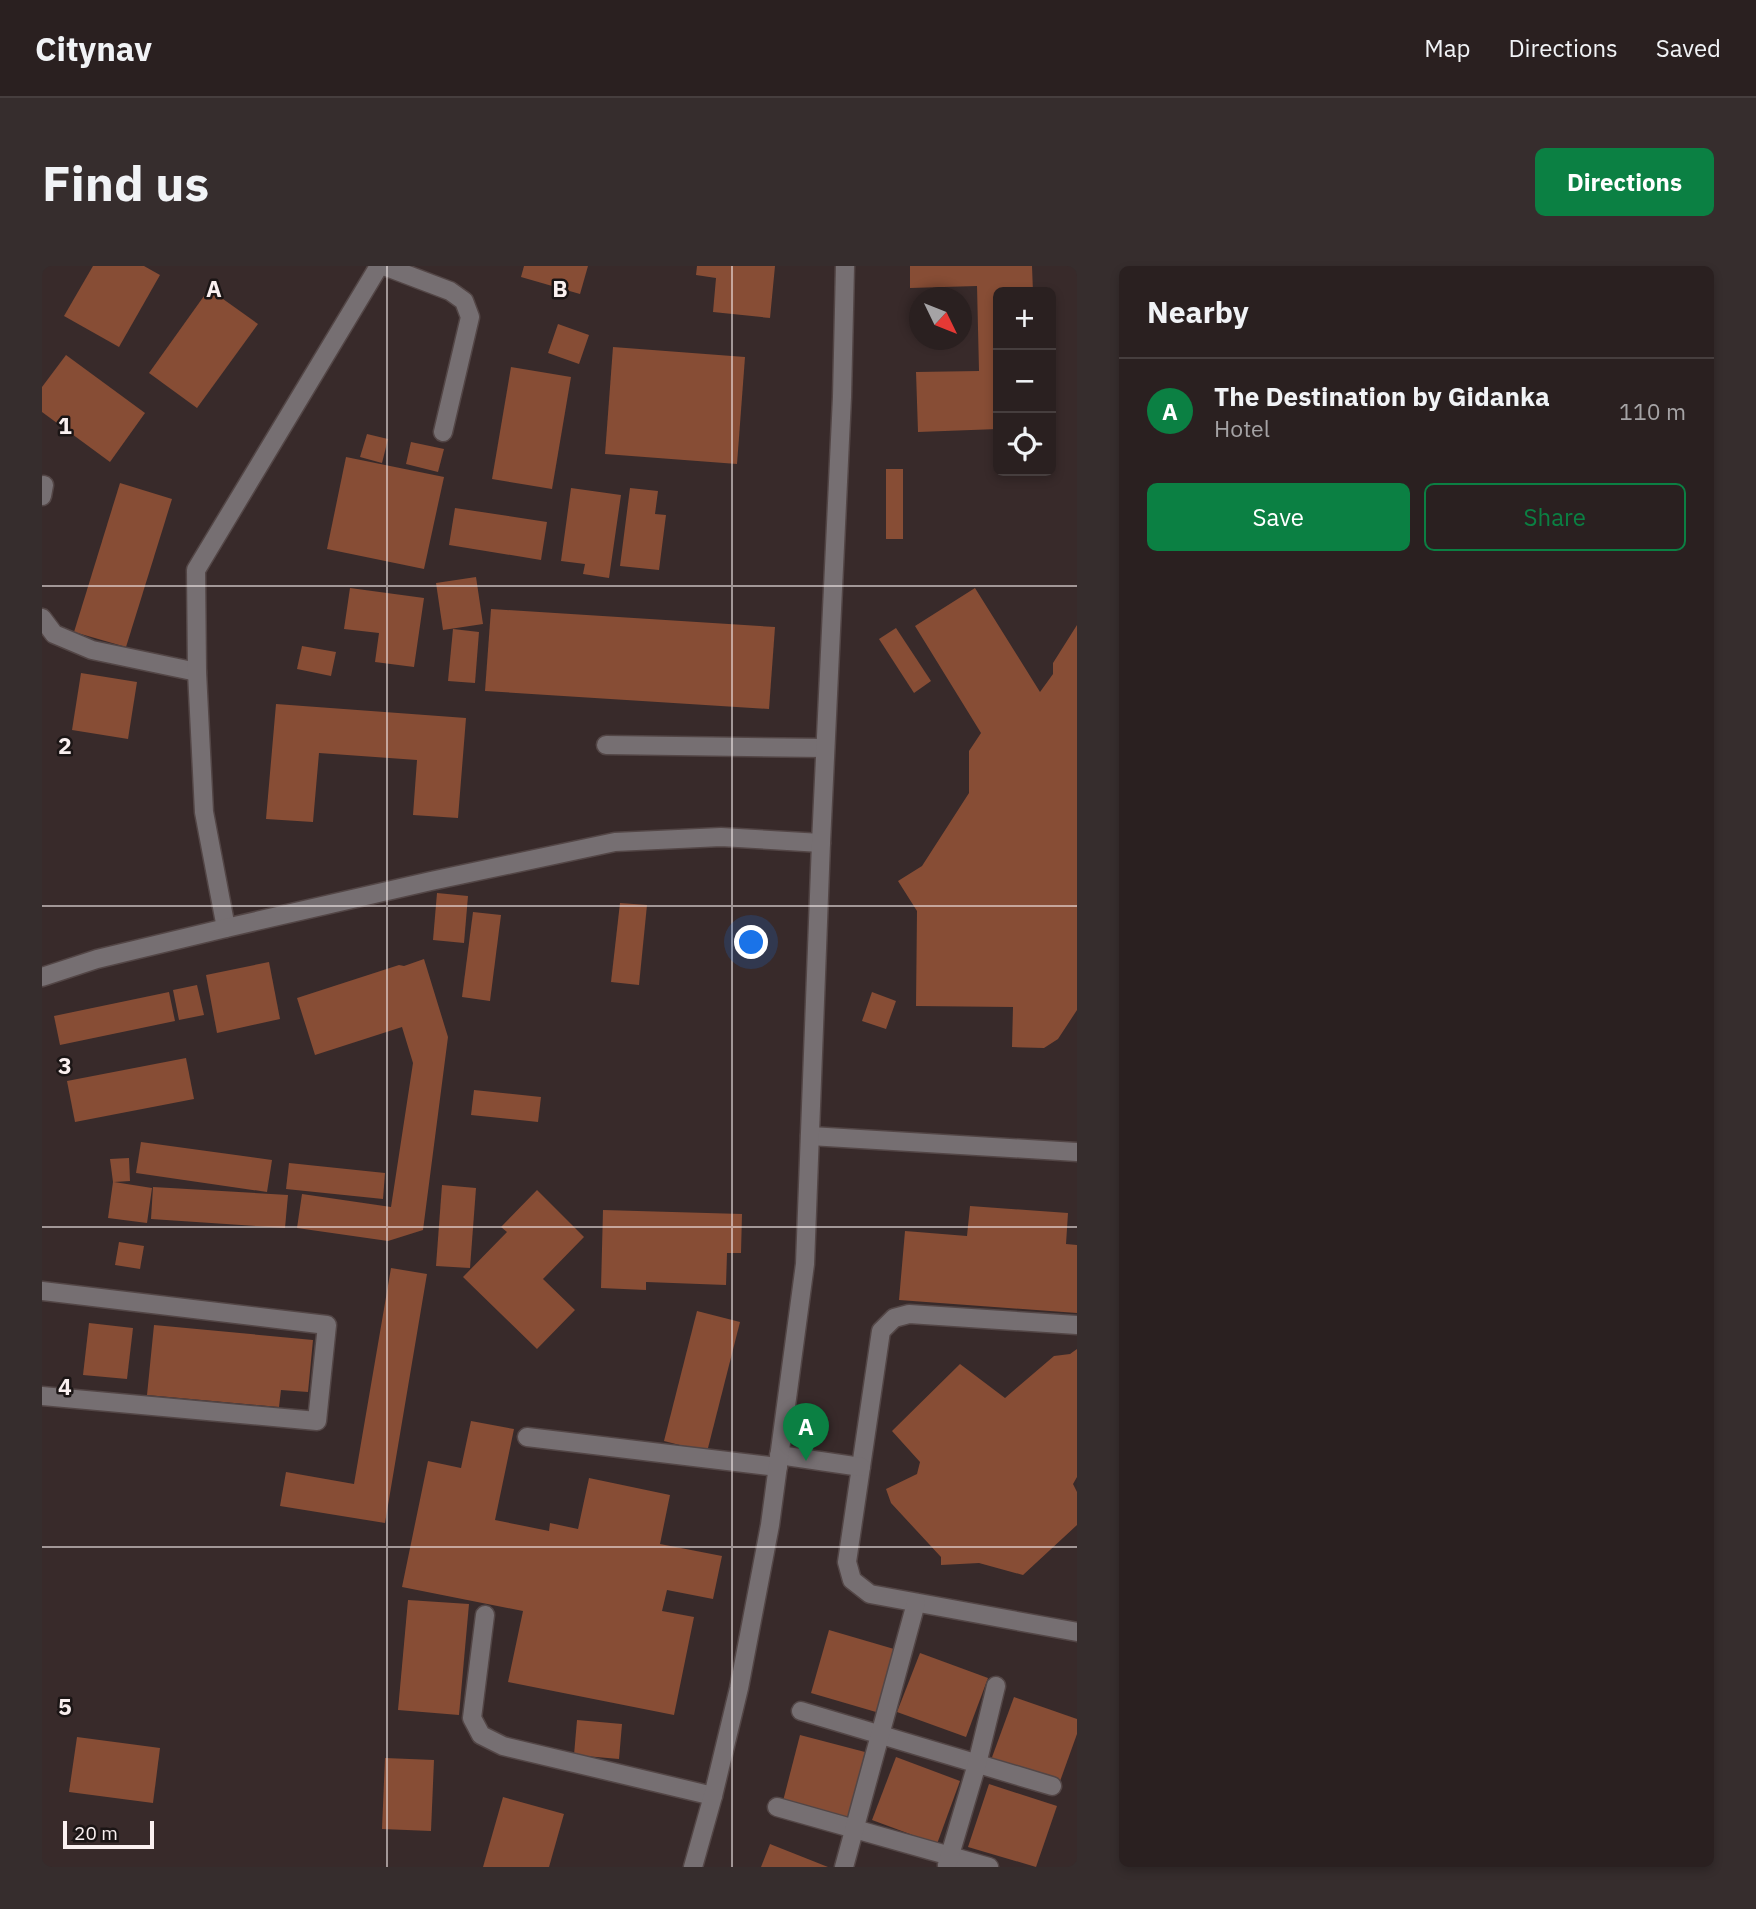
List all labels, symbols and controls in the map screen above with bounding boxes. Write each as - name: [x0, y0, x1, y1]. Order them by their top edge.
- text: Citynav: [35, 27, 152, 70]
- text: Map: [1424, 32, 1470, 64]
- text: Directions: [1508, 32, 1618, 64]
- text: Saved: [1656, 32, 1721, 64]
- button: Directions: [1535, 148, 1714, 216]
- text: Find us: [42, 151, 209, 214]
- text: A: [206, 273, 222, 303]
- text: B: [552, 273, 568, 303]
- north arrow: [909, 287, 972, 350]
- map controls: [993, 287, 1056, 476]
- button: +: [993, 287, 1056, 350]
- text: Nearby: [1147, 292, 1249, 331]
- button: −: [993, 350, 1056, 413]
- text: The Destination by Gidanka: [1214, 379, 1550, 413]
- text: A: [1162, 396, 1178, 426]
- text: 110 m: [1619, 396, 1686, 426]
- text: 1: [58, 410, 72, 440]
- button: locate: [993, 413, 1056, 476]
- text: Hotel: [1214, 413, 1270, 443]
- button: Save: [1147, 483, 1410, 551]
- button: Share: [1424, 483, 1686, 551]
- text: 2: [58, 730, 72, 760]
- your location: [734, 925, 768, 959]
- text: 3: [58, 1050, 72, 1080]
- text: 4: [58, 1371, 72, 1401]
- pin: A: [783, 1403, 829, 1461]
- text: 5: [58, 1691, 72, 1721]
- scale bar: [63, 1818, 154, 1850]
- text: 20 m: [74, 1821, 118, 1845]

